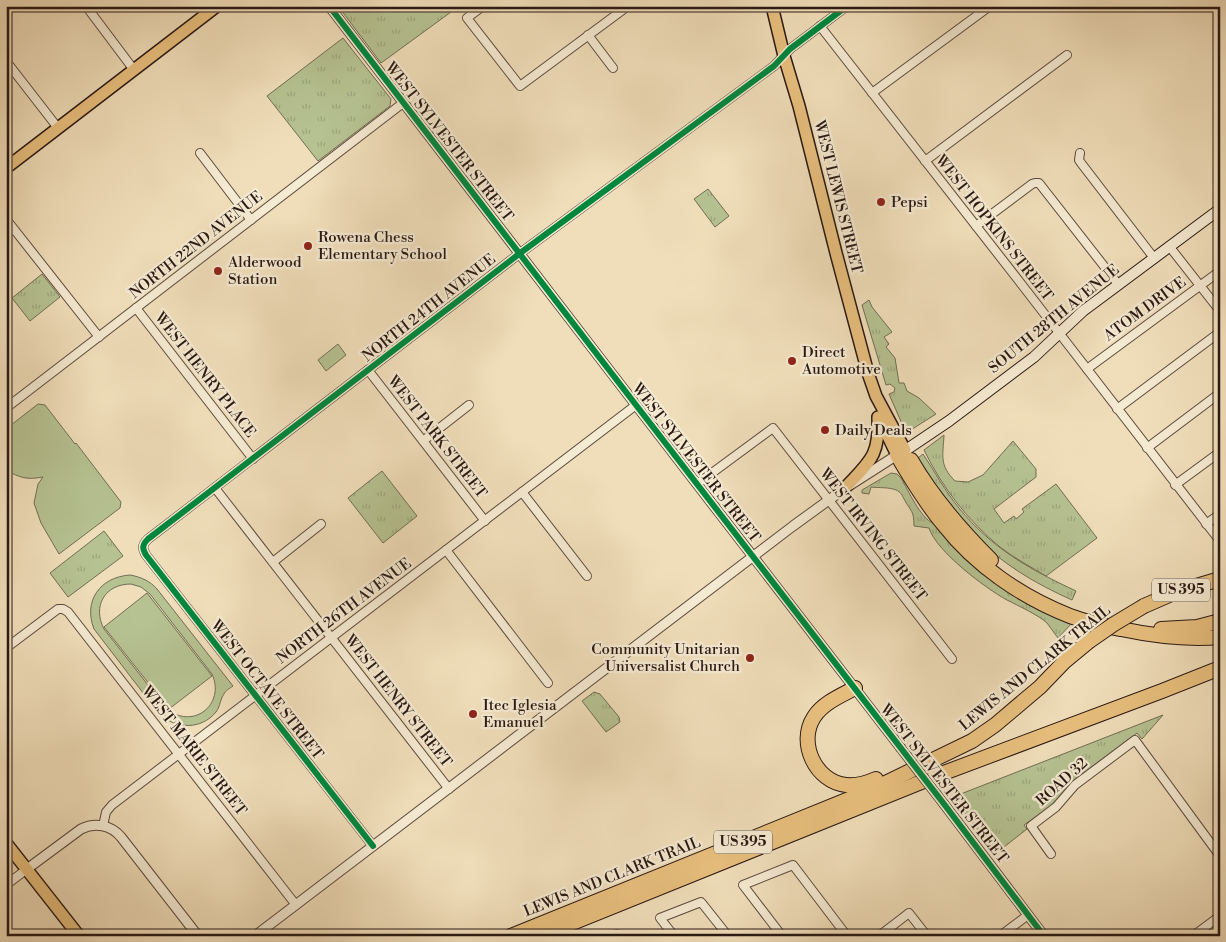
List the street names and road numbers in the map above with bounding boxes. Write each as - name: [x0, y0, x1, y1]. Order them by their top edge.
- street label: WEST SYLVESTER STREET: [380, 58, 517, 226]
- street label: WEST LEWIS STREET: [809, 117, 866, 276]
- street label: WEST HOPKINS STREET: [930, 150, 1057, 305]
- street label: NORTH 22ND AVENUE: [126, 187, 266, 303]
- street label: NORTH 24TH AVENUE: [358, 250, 500, 366]
- street label: SOUTH 28TH AVENUE: [985, 260, 1123, 378]
- street label: ATOM DRIVE: [1099, 273, 1190, 346]
- street label: WEST HENRY PLACE: [150, 308, 260, 441]
- street label: WEST PARK STREET: [383, 371, 491, 502]
- street label: WEST SYLVESTER STREET: [627, 379, 764, 547]
- street label: WEST IRVING STREET: [815, 464, 931, 606]
- street label: NORTH 26TH AVENUE: [273, 554, 415, 668]
- road number: US 395: [1152, 578, 1210, 602]
- street label: LEWIS AND CLARK TRAIL: [956, 601, 1115, 735]
- street label: WEST OCTAVE STREET: [206, 616, 328, 764]
- street label: WEST HENRY STREET: [340, 630, 456, 771]
- street label: WEST MARIE STREET: [137, 681, 251, 820]
- street label: WEST SYLVESTER STREET: [875, 700, 1012, 868]
- street label: ROAD 32: [1032, 754, 1092, 810]
- road number: US 395: [714, 830, 772, 854]
- street label: LEWIS AND CLARK TRAIL: [521, 833, 703, 921]

